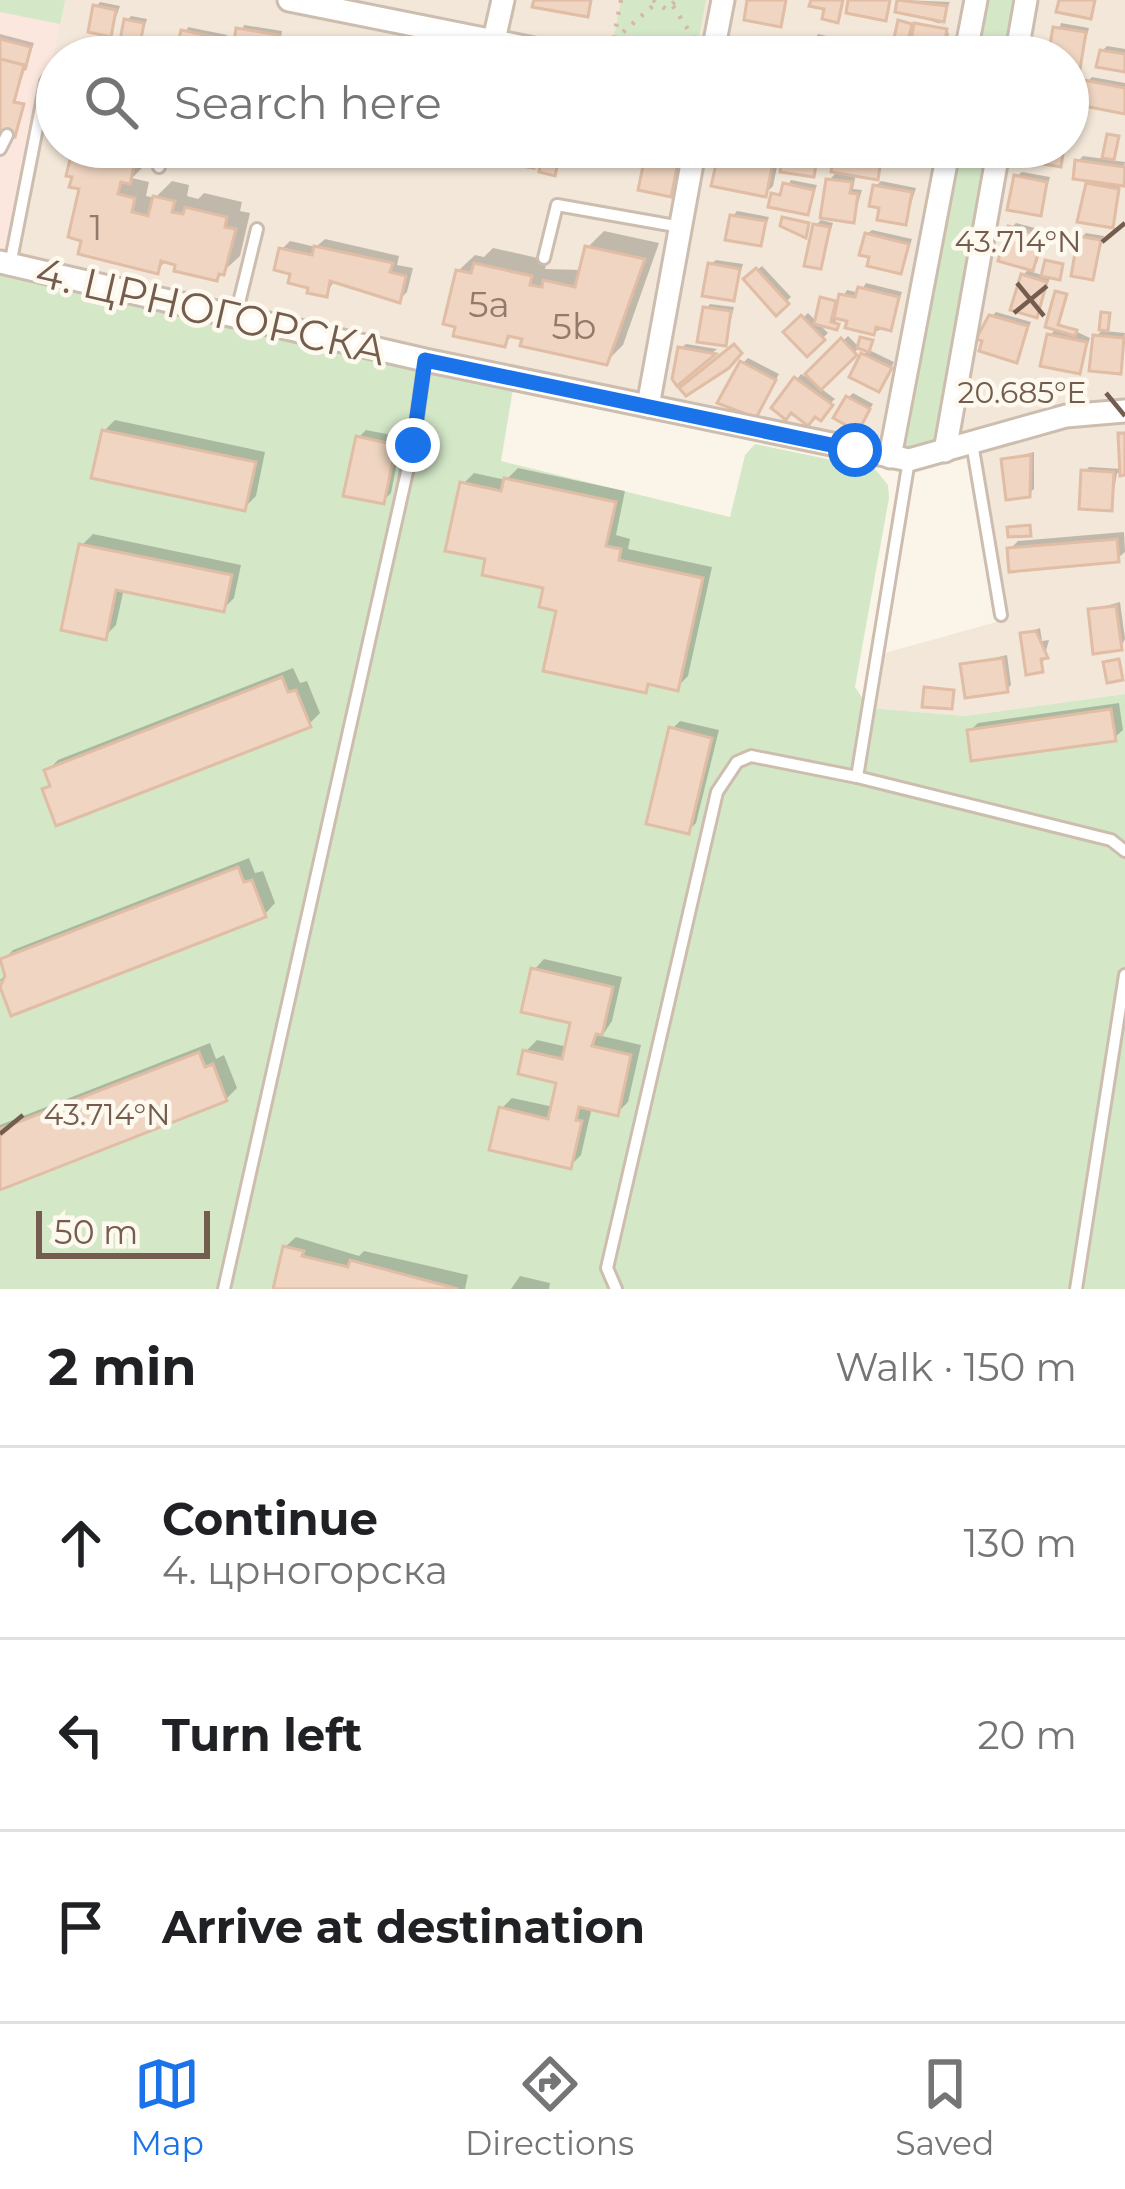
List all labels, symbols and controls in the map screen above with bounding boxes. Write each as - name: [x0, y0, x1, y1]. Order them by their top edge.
- search box: [36, 36, 1089, 168]
- icon: search: [78, 69, 144, 135]
- text: Search here: [174, 75, 442, 130]
- house number: 1: [90, 205, 103, 249]
- text: 43.714°N: [955, 223, 1082, 260]
- street label: 4. ЦРНОГОРСКА: [31, 245, 391, 377]
- house number: 5a: [468, 282, 510, 326]
- house number: 5b: [552, 304, 596, 348]
- text: 20.685°E: [957, 374, 1087, 411]
- route end: [386, 418, 440, 472]
- route start: [828, 423, 882, 477]
- text: 43.714°N: [44, 1096, 171, 1133]
- scale bar: [36, 1205, 210, 1258]
- text: 50 m: [54, 1212, 138, 1252]
- text: 2 min: [48, 1336, 197, 1398]
- text: Walk · 150 m: [835, 1343, 1077, 1391]
- text: Continue: [162, 1491, 378, 1546]
- icon: ahead: [48, 1510, 114, 1576]
- text: 130 m: [964, 1519, 1077, 1567]
- text: 4. црногорска: [162, 1546, 448, 1594]
- icon: left: [48, 1702, 114, 1768]
- text: Turn left: [162, 1707, 362, 1762]
- text: 20 m: [978, 1711, 1077, 1759]
- icon: arrive: [48, 1894, 114, 1960]
- text: Arrive at destination: [162, 1899, 645, 1954]
- tab: Map: [131, 2051, 204, 2163]
- tab: Directions: [465, 2051, 634, 2163]
- tab: Saved: [895, 2051, 994, 2163]

